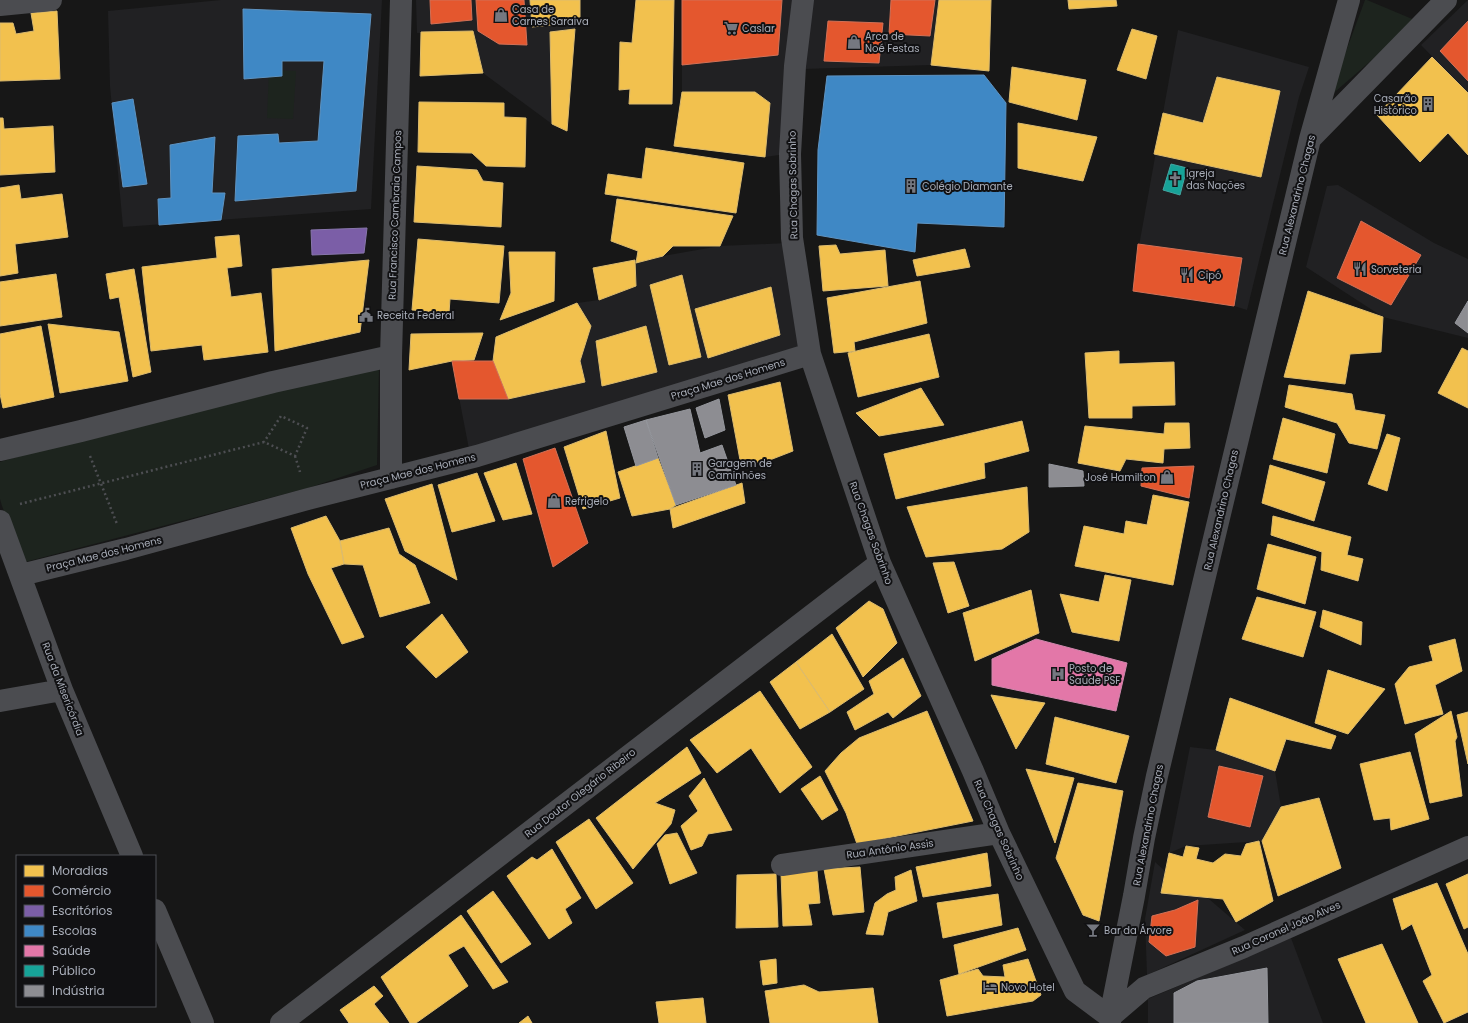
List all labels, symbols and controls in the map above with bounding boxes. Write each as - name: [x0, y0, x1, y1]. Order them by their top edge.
- place label: Casa de Carnes Saraiva: [512, 2, 589, 29]
- shop icon: Casa de Carnes Saraiva: [493, 7, 509, 23]
- supermarket icon: Caslar: [723, 20, 739, 36]
- place label: Caslar: [742, 21, 775, 36]
- place label: Arca de Noé Festas: [865, 29, 919, 56]
- shop icon: Arca de Noé Festas: [846, 34, 862, 50]
- place label: Casarão Histórico: [1374, 91, 1417, 118]
- building icon: Casarão Histórico: [1420, 96, 1436, 112]
- street label: Rua Francisco Cambraia Campos: [385, 130, 405, 300]
- street label: Rua Chagas Sobrinho: [785, 131, 801, 239]
- street label: Rua Alexandrino Chagas: [1275, 133, 1319, 257]
- place label: Igreja das Nações: [1186, 166, 1245, 193]
- church icon: Igreja das Nações: [1167, 171, 1183, 187]
- building icon: Colégio Diamante: [903, 178, 919, 194]
- place label: Colégio Diamante: [922, 179, 1013, 194]
- restaurant icon: Sorveteria: [1352, 261, 1368, 277]
- place label: Sorveteria: [1371, 262, 1422, 277]
- restaurant icon: Cipó: [1179, 267, 1195, 283]
- place label: Cipó: [1198, 268, 1221, 283]
- public building icon: Receita Federal: [358, 307, 374, 323]
- place label: Receita Federal: [377, 308, 454, 323]
- street label: Praça Mae dos Homens: [669, 355, 787, 403]
- street label: Rua Alexandrino Chagas: [1200, 448, 1242, 572]
- street label: Praça Mae dos Homens: [359, 449, 477, 493]
- place label: Garagem de Caminhões: [708, 456, 772, 483]
- building icon: Garagem de Caminhões: [689, 461, 705, 477]
- shop icon: José Hamilton: [1159, 469, 1175, 485]
- place label: José Hamilton: [1085, 470, 1156, 485]
- street label: Rua Chagas Sobrinho: [845, 479, 897, 587]
- shop icon: Refrigelo: [546, 493, 562, 509]
- place label: Refrigelo: [565, 494, 609, 509]
- street label: Praça Mae dos Homens: [45, 532, 163, 576]
- street label: Rua da Misericórdia: [38, 640, 88, 738]
- place label: Posto de Saúde PSF: [1069, 661, 1120, 688]
- hospital icon: Posto de Saúde PSF: [1050, 666, 1066, 682]
- street label: Rua Doutor Olegário Ribeiro: [521, 745, 639, 841]
- street label: Rua Alexandrino Chagas: [1129, 763, 1167, 887]
- street label: Rua Chagas Sobrinho: [970, 777, 1028, 883]
- street label: Rua Antônio Assis: [845, 835, 935, 863]
- legend: [16, 855, 156, 1007]
- text: Moradias: [52, 862, 108, 879]
- text: Comércio: [52, 882, 111, 899]
- street label: Rua Coronel João Alves: [1229, 897, 1343, 959]
- text: Escritórios: [52, 902, 113, 919]
- text: Escolas: [52, 922, 97, 939]
- bar icon: Bar da Árvore: [1085, 922, 1101, 938]
- place label: Bar da Árvore: [1104, 923, 1172, 938]
- text: Saúde: [52, 942, 90, 959]
- text: Público: [52, 962, 96, 979]
- hotel icon: Novo Hotel: [982, 979, 998, 995]
- place label: Novo Hotel: [1001, 980, 1055, 995]
- text: Indústria: [52, 982, 105, 999]

